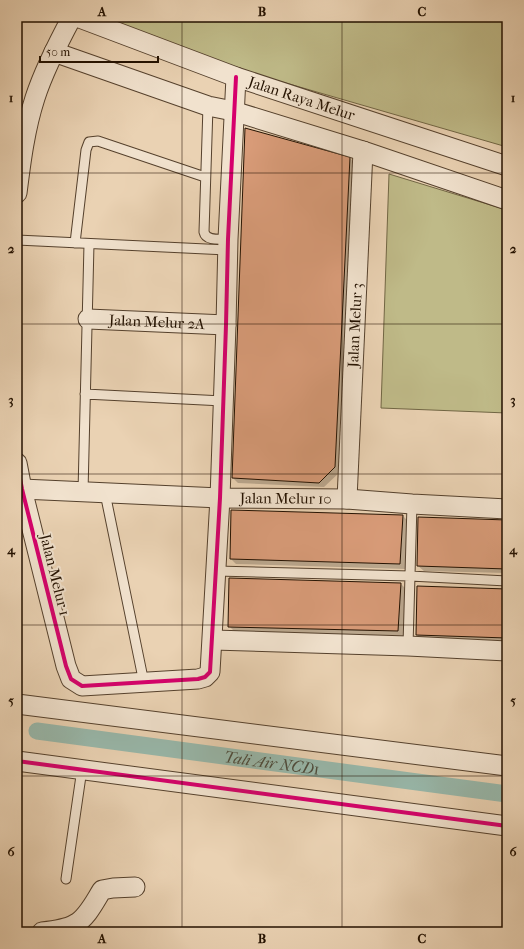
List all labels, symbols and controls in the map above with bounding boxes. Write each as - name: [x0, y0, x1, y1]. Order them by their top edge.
- text: A: [97, 4, 107, 19]
- text: B: [258, 4, 267, 19]
- text: C: [418, 4, 427, 19]
- scale bar: [40, 38, 158, 64]
- text: 50 m: [46, 45, 70, 59]
- street label: Jalan Raya Melur: [245, 72, 358, 125]
- text: 1: [9, 90, 14, 105]
- text: 1: [511, 90, 516, 105]
- text: 2: [8, 241, 15, 256]
- text: 2: [510, 241, 517, 256]
- street label: Jalan Melur 3: [344, 283, 366, 369]
- street label: Jalan Melur 2A: [108, 311, 205, 333]
- text: 3: [8, 392, 14, 408]
- text: 3: [510, 392, 516, 408]
- street label: Jalan Melur 10: [239, 489, 332, 508]
- street label: Jalan Melur 1: [36, 531, 74, 618]
- text: 4: [6, 542, 16, 558]
- text: 4: [508, 542, 518, 558]
- text: 5: [8, 693, 14, 708]
- text: 5: [510, 693, 516, 708]
- water label: Tali Air NCD1: [223, 747, 321, 778]
- text: 6: [7, 844, 15, 859]
- text: 6: [509, 844, 517, 859]
- text: A: [97, 931, 107, 946]
- text: B: [258, 931, 267, 946]
- text: C: [418, 931, 427, 946]

